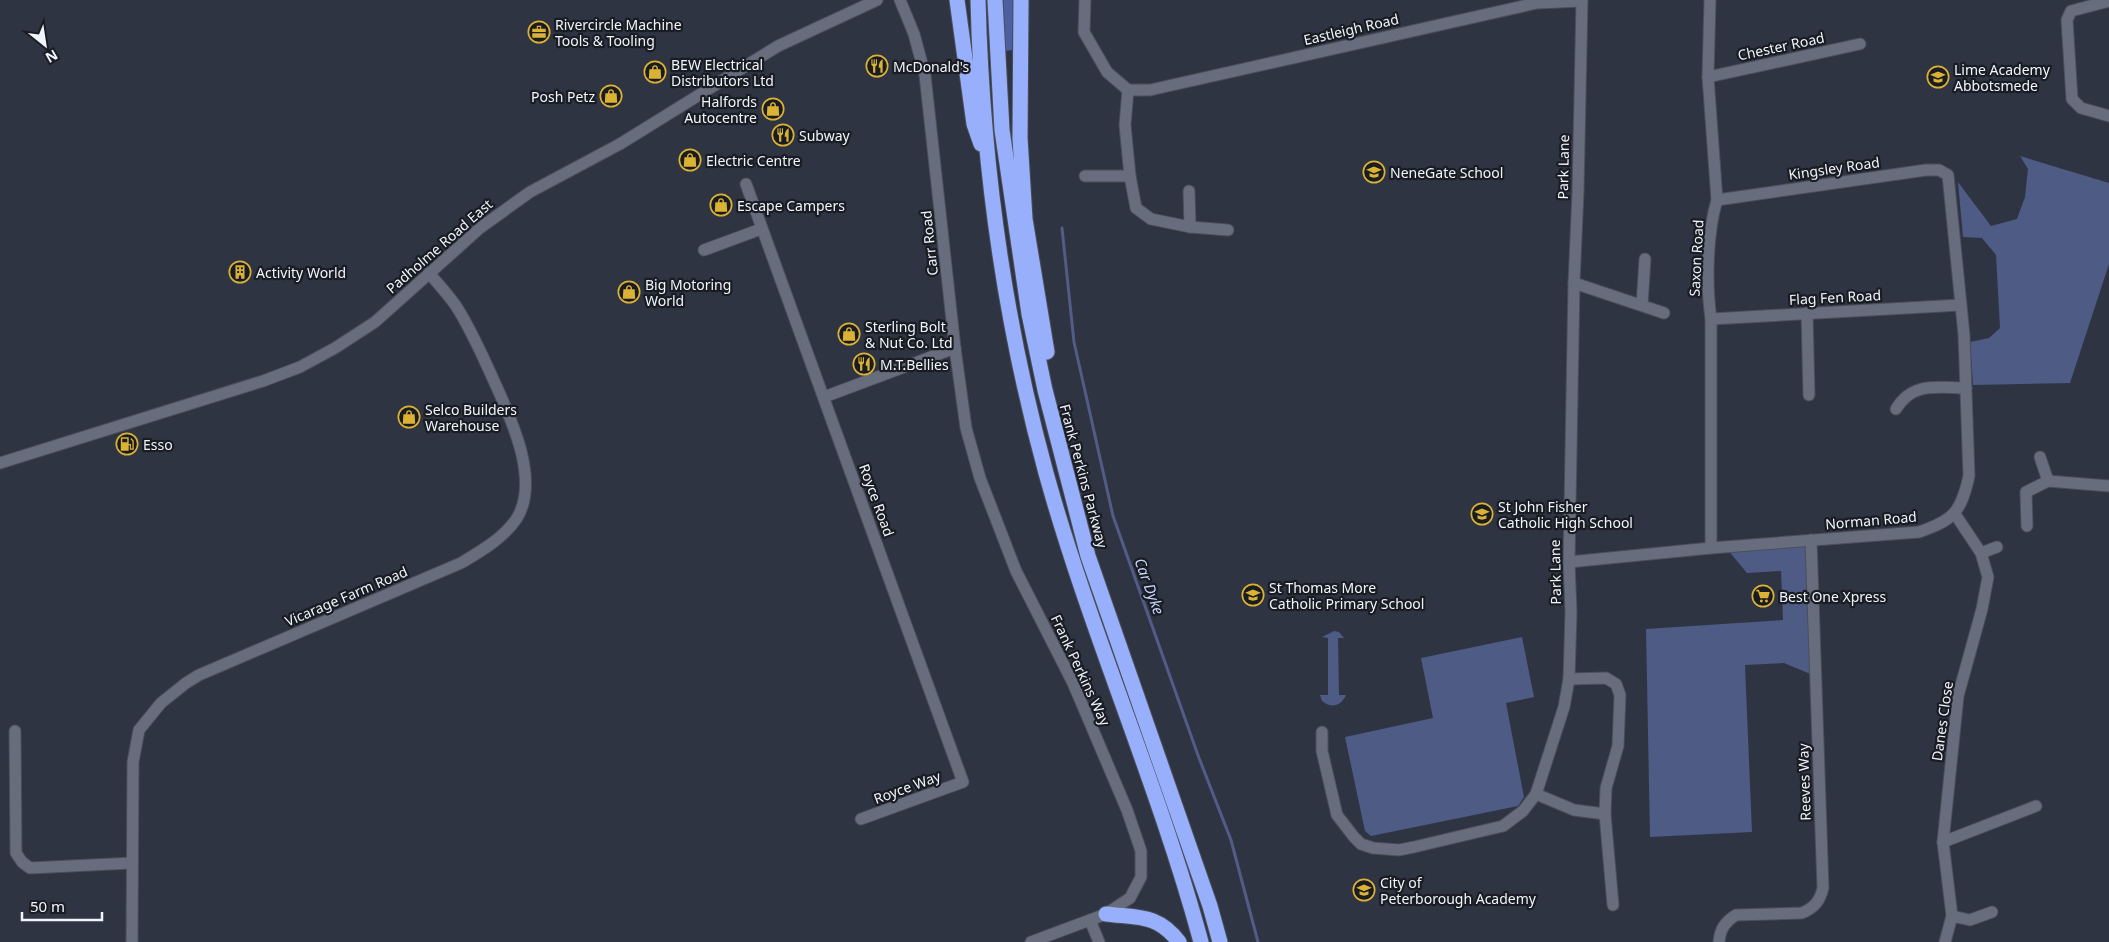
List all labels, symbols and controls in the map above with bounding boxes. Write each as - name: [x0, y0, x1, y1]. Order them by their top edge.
- street label: Eastleigh Road: [1302, 9, 1400, 49]
- place label: Rivercircle Machine Tools & Tooling: [555, 15, 682, 50]
- north arrow: [20, 20, 70, 70]
- office icon: Rivercircle Machine Tools & Tooling: [527, 20, 551, 44]
- street label: Chester Road: [1736, 28, 1826, 64]
- text: N: [42, 46, 61, 68]
- restaurant icon: McDonald's: [865, 54, 889, 78]
- place label: BEW Electrical Distributors Ltd: [671, 55, 774, 90]
- place label: McDonald's: [893, 57, 970, 76]
- shop icon: BEW Electrical Distributors Ltd: [643, 60, 667, 84]
- place label: Lime Academy Abbotsmede: [1954, 60, 2051, 95]
- school or university icon: Lime Academy Abbotsmede: [1926, 65, 1950, 89]
- shop icon: Posh Petz: [599, 84, 623, 108]
- place label: Posh Petz: [531, 87, 595, 106]
- place label: Halfords Autocentre: [684, 92, 757, 127]
- shop icon: Halfords Autocentre: [761, 97, 785, 121]
- restaurant icon: Subway: [771, 123, 795, 147]
- place label: Subway: [799, 126, 851, 145]
- street label: Park Lane: [1553, 134, 1573, 200]
- shop icon: Electric Centre: [678, 148, 702, 172]
- place label: Electric Centre: [706, 151, 801, 170]
- street label: Kingsley Road: [1787, 152, 1881, 184]
- school or university icon: NeneGate School: [1362, 160, 1386, 184]
- place label: NeneGate School: [1390, 163, 1503, 182]
- shop icon: Escape Campers: [709, 193, 733, 217]
- street label: Padholme Road East: [382, 195, 496, 297]
- place label: Escape Campers: [737, 196, 845, 215]
- street label: Carr Road: [916, 209, 942, 277]
- street label: Saxon Road: [1684, 219, 1708, 297]
- building icon: Activity World: [228, 260, 252, 284]
- place label: Activity World: [256, 263, 346, 282]
- place label: Big Motoring World: [645, 275, 731, 310]
- shop icon: Big Motoring World: [617, 280, 641, 304]
- street label: Flag Fen Road: [1789, 285, 1881, 309]
- place label: Sterling Bolt & Nut Co. Ltd: [865, 317, 953, 352]
- shop icon: Sterling Bolt & Nut Co. Ltd: [837, 322, 861, 346]
- restaurant icon: M.T.Bellies: [852, 352, 876, 376]
- place label: M.T.Bellies: [880, 355, 949, 374]
- place label: Selco Builders Warehouse: [425, 400, 517, 435]
- street label: Frank Perkins Parkway: [1056, 402, 1113, 551]
- shop icon: Selco Builders Warehouse: [397, 405, 421, 429]
- fuel station icon: Esso: [115, 432, 139, 456]
- place label: Esso: [143, 435, 173, 454]
- street label: Royce Road: [855, 461, 899, 539]
- place label: St John Fisher Catholic High School: [1498, 497, 1633, 532]
- school or university icon: St John Fisher Catholic High School: [1470, 502, 1494, 526]
- street label: Norman Road: [1824, 507, 1918, 533]
- street label: Park Lane: [1545, 539, 1565, 605]
- water label: Car Dyke: [1131, 555, 1170, 618]
- street label: Vicarage Farm Road: [282, 562, 410, 630]
- place label: St Thomas More Catholic Primary School: [1269, 578, 1424, 613]
- school or university icon: St Thomas More Catholic Primary School: [1241, 583, 1265, 607]
- supermarket icon: Best One Xpress: [1751, 584, 1775, 608]
- place label: Best One Xpress: [1779, 587, 1886, 606]
- street label: Frank Perkins Way: [1047, 611, 1115, 729]
- street label: Danes Close: [1927, 680, 1957, 762]
- street label: Reeves Way: [1793, 742, 1815, 821]
- street label: Royce Way: [871, 766, 944, 808]
- place label: City of Peterborough Academy: [1380, 873, 1537, 908]
- school or university icon: City of Peterborough Academy: [1352, 878, 1376, 902]
- scale bar: [22, 890, 102, 922]
- text: 50 m: [30, 896, 65, 916]

